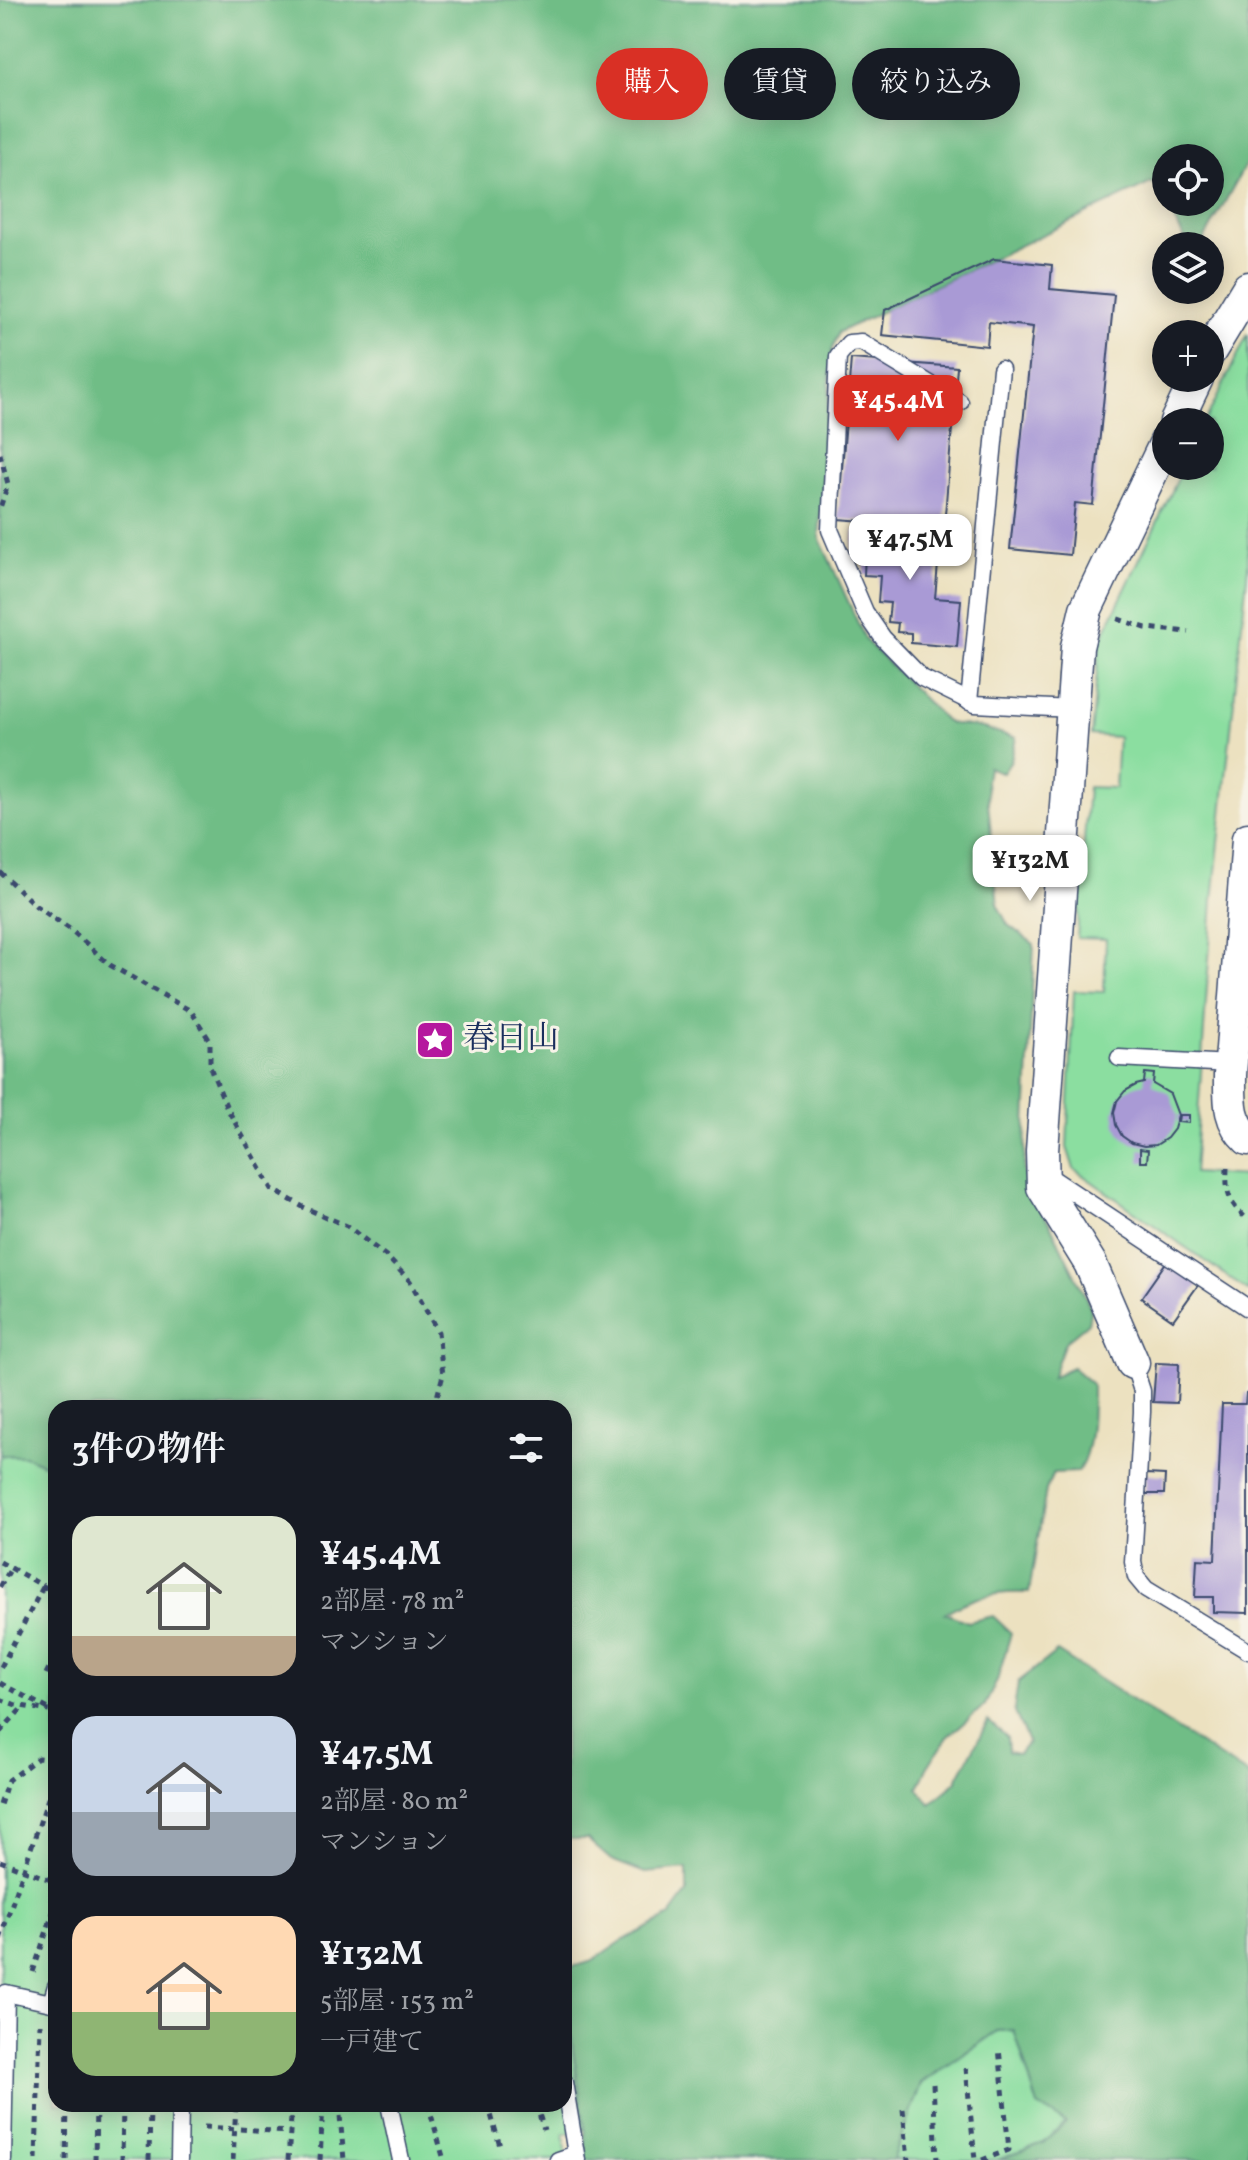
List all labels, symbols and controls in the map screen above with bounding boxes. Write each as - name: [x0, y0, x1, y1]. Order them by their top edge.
- chip: 購入: [596, 48, 708, 120]
- chip: 賃貸: [724, 48, 836, 120]
- chip: 絞り込み: [852, 48, 1020, 120]
- map controls: [1152, 144, 1224, 480]
- button: locate: [1152, 144, 1224, 216]
- button: layers: [1152, 232, 1224, 304]
- button: +: [1152, 320, 1224, 392]
- pin: ¥45.4M: [833, 375, 963, 443]
- text: ¥45.4M: [852, 383, 944, 419]
- button: −: [1152, 408, 1224, 480]
- pin: ¥47.5M: [845, 514, 975, 582]
- text: ¥47.5M: [867, 522, 953, 558]
- pin: ¥132M: [974, 835, 1086, 903]
- text: ¥132M: [991, 843, 1069, 879]
- place label: 春日山: [463, 1018, 559, 1062]
- place icon: 春日山: [414, 1019, 456, 1061]
- icon: filters: [504, 1426, 548, 1470]
- text: 3件の物件: [72, 1428, 225, 1475]
- text: ¥45.4M: [320, 1532, 441, 1579]
- icon: home: [136, 1548, 232, 1644]
- text: 2部屋 · 78 m²: [320, 1584, 464, 1620]
- text: マンション: [320, 1625, 449, 1661]
- text: ¥47.5M: [320, 1732, 433, 1779]
- icon: home: [136, 1748, 232, 1844]
- text: 2部屋 · 80 m²: [320, 1784, 468, 1820]
- text: マンション: [320, 1825, 449, 1861]
- text: ¥132M: [320, 1932, 423, 1979]
- icon: home: [136, 1948, 232, 2044]
- text: 5部屋 · 153 m²: [320, 1984, 474, 2020]
- text: 一戸建て: [320, 2025, 424, 2061]

